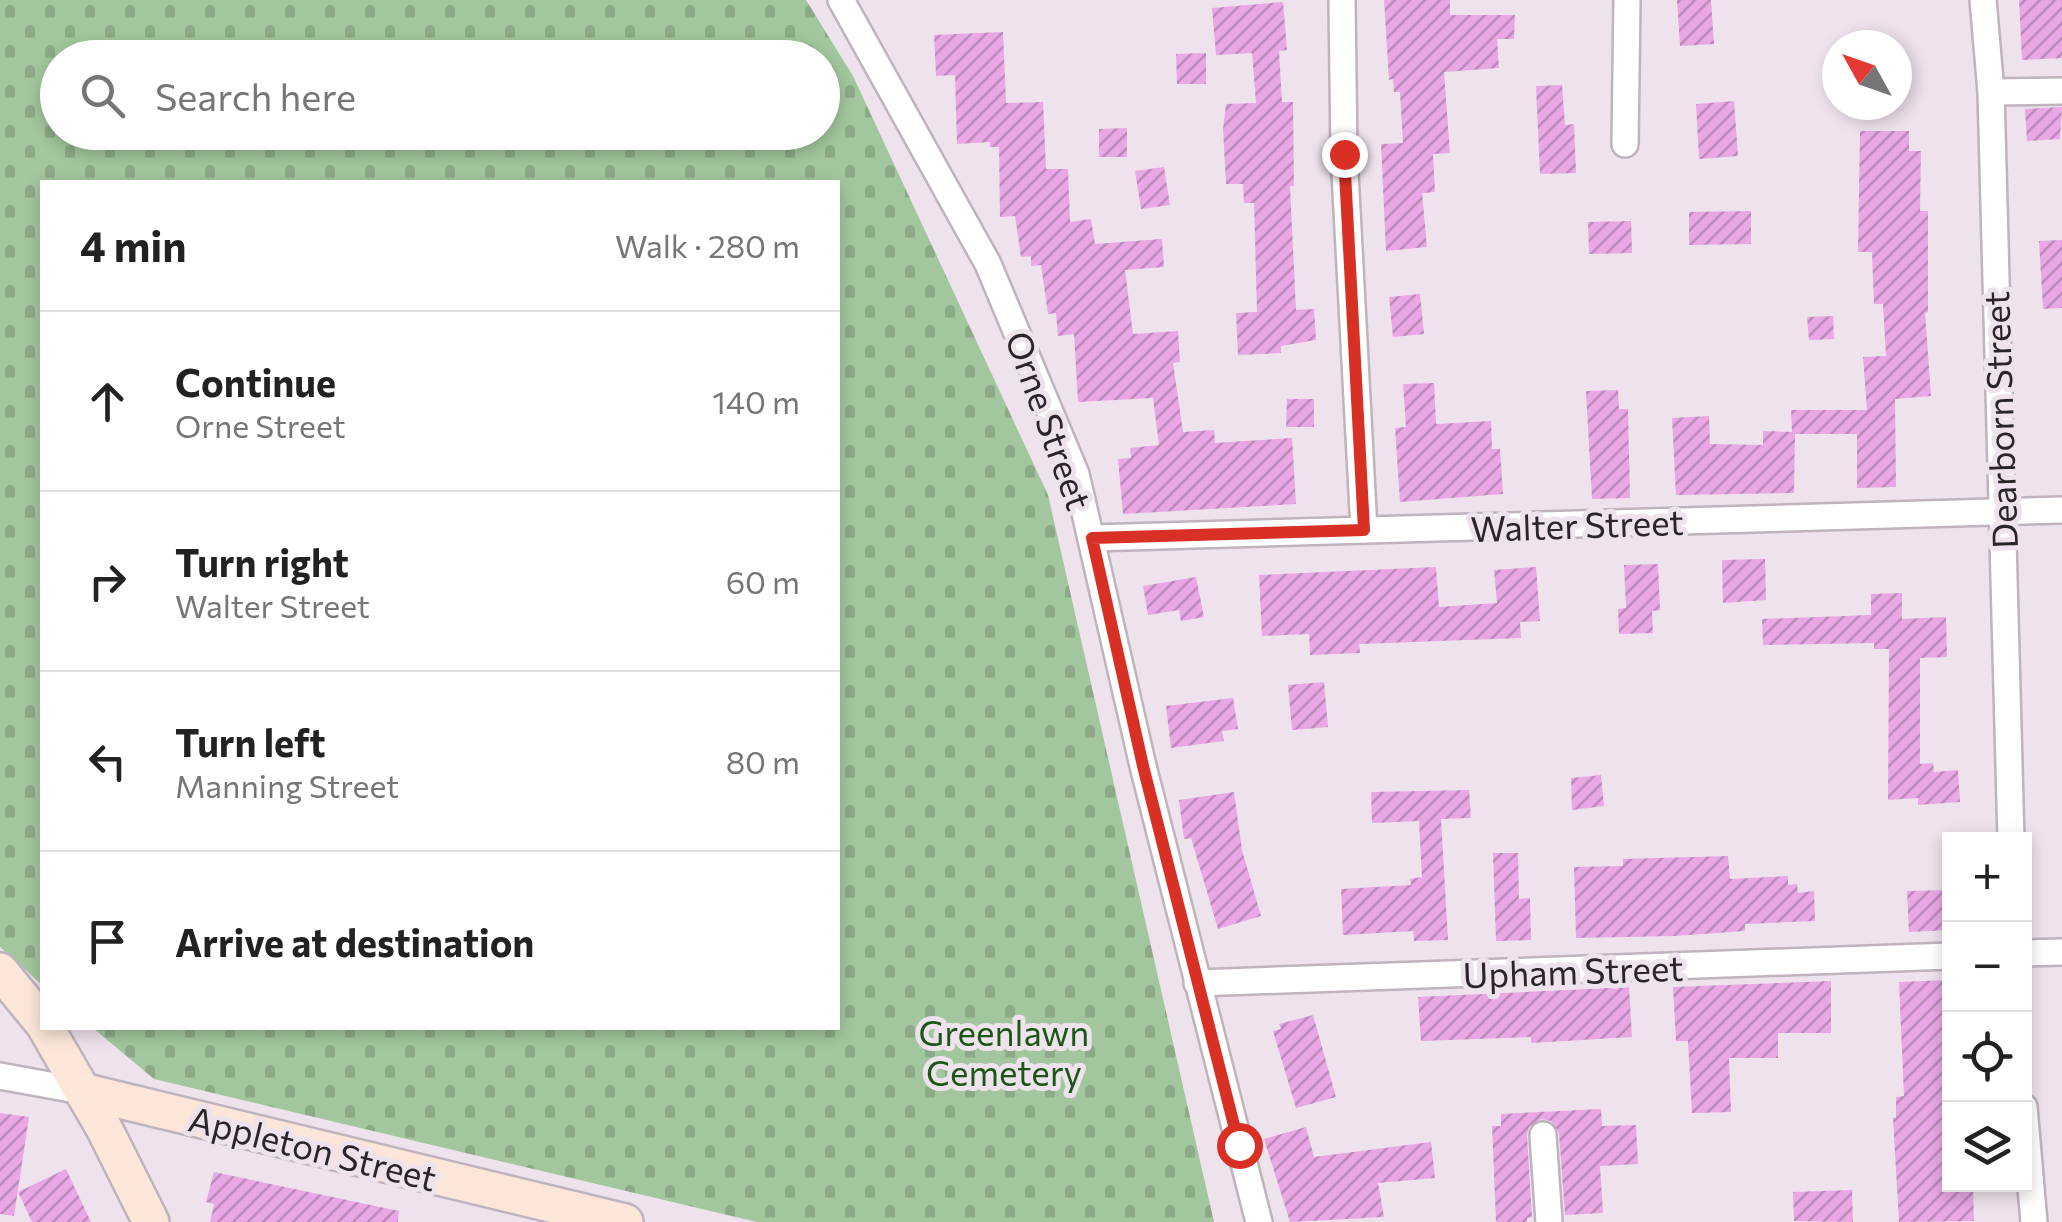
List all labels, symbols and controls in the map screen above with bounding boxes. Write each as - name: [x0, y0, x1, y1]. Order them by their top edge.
- north arrow: [1822, 30, 1912, 120]
- search box: [40, 40, 840, 150]
- icon: search: [75, 68, 130, 123]
- text: Search here: [155, 72, 356, 119]
- route end: [1322, 132, 1368, 178]
- text: 4 min: [80, 219, 186, 271]
- text: Walk · 280 m: [615, 225, 800, 265]
- street label: Dearborn Street: [1973, 290, 2025, 550]
- street label: Orne Street: [998, 325, 1102, 515]
- text: Continue: [175, 358, 336, 405]
- icon: ahead: [80, 374, 135, 429]
- text: 140 m: [712, 381, 800, 421]
- text: Orne Street: [175, 405, 346, 445]
- street label: Walter Street: [1470, 499, 1684, 549]
- text: Turn right: [175, 538, 349, 585]
- icon: right: [80, 554, 135, 609]
- text: 60 m: [726, 561, 800, 601]
- text: Walter Street: [175, 585, 370, 625]
- text: Turn left: [175, 718, 326, 765]
- icon: left: [80, 734, 135, 789]
- text: 80 m: [726, 741, 800, 781]
- text: Manning Street: [175, 765, 399, 805]
- map controls: [1942, 832, 2032, 1192]
- button: +: [1942, 832, 2032, 922]
- icon: arrive: [80, 914, 135, 969]
- text: Arrive at destination: [175, 918, 534, 965]
- button: −: [1942, 922, 2032, 1012]
- street label: Upham Street: [1462, 945, 1684, 995]
- park label: Greenlawn Cemetery: [919, 1010, 1089, 1093]
- button: locate: [1942, 1012, 2032, 1102]
- street label: Appleton Street: [185, 1095, 441, 1199]
- button: layers: [1942, 1102, 2032, 1192]
- route start: [1217, 1123, 1263, 1169]

